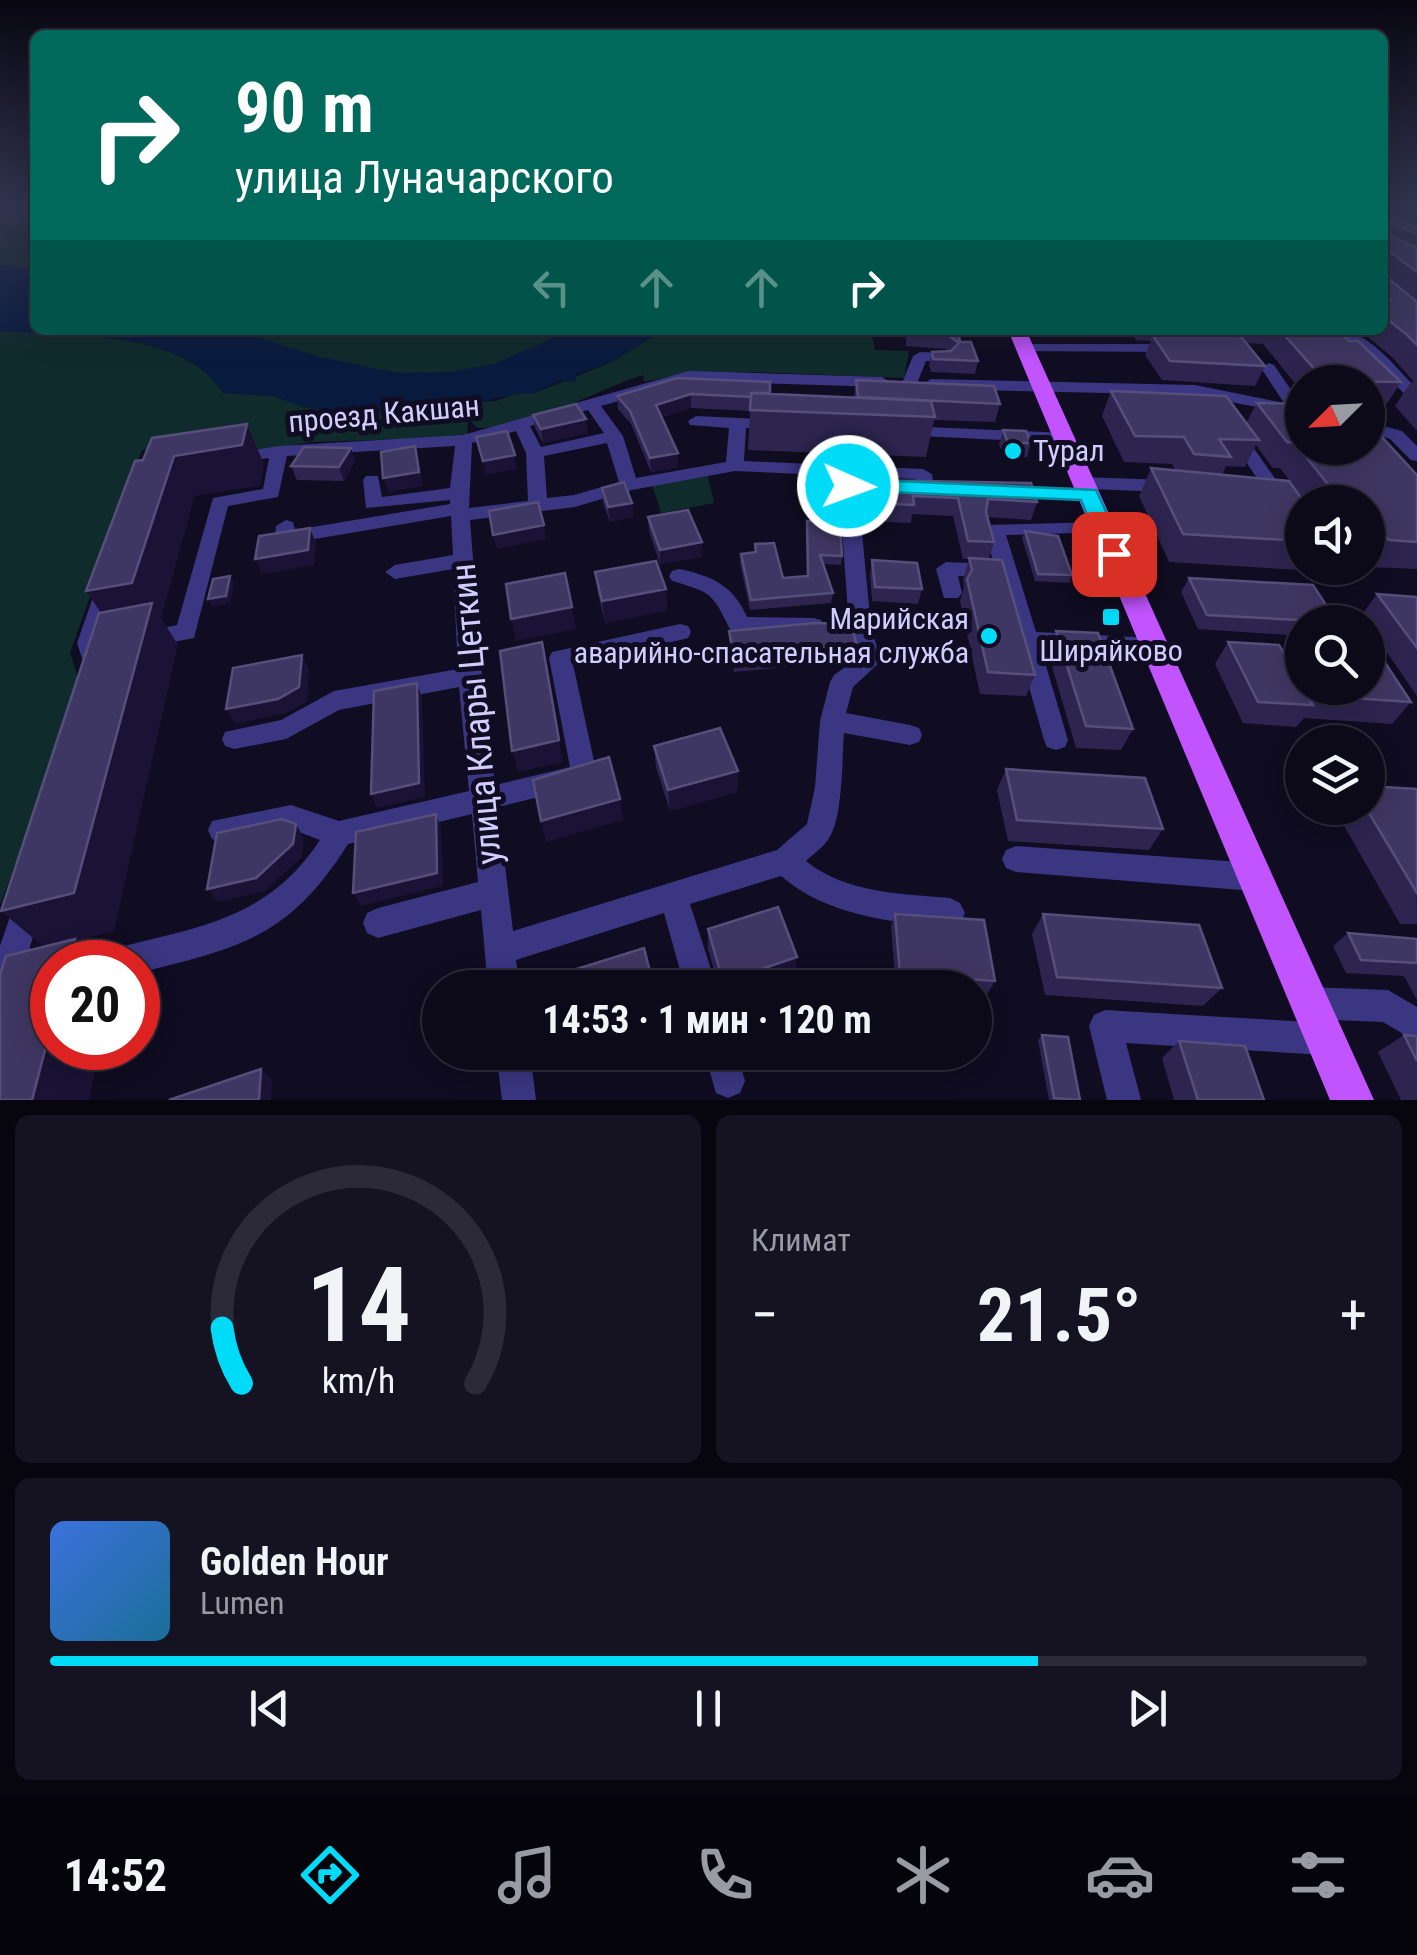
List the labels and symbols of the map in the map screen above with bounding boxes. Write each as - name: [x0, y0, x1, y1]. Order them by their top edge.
- north arrow: [1285, 365, 1385, 465]
- street label: проезд Какшан: [287, 388, 481, 439]
- place label: Турал: [1033, 433, 1105, 468]
- position arrow: [796, 434, 900, 538]
- marker: Турал: [1002, 440, 1024, 462]
- pin: [1072, 512, 1157, 597]
- street label: улица Клары Цеткин: [443, 562, 510, 866]
- place label: Марийская аварийно-спасательная служба: [574, 601, 969, 670]
- marker: Ширяйково: [1100, 606, 1122, 628]
- marker: Марийская аварийно-спасательная служба: [978, 625, 1000, 647]
- place label: Ширяйково: [1039, 633, 1183, 668]
- speed limit sign: 20: [30, 940, 160, 1070]

